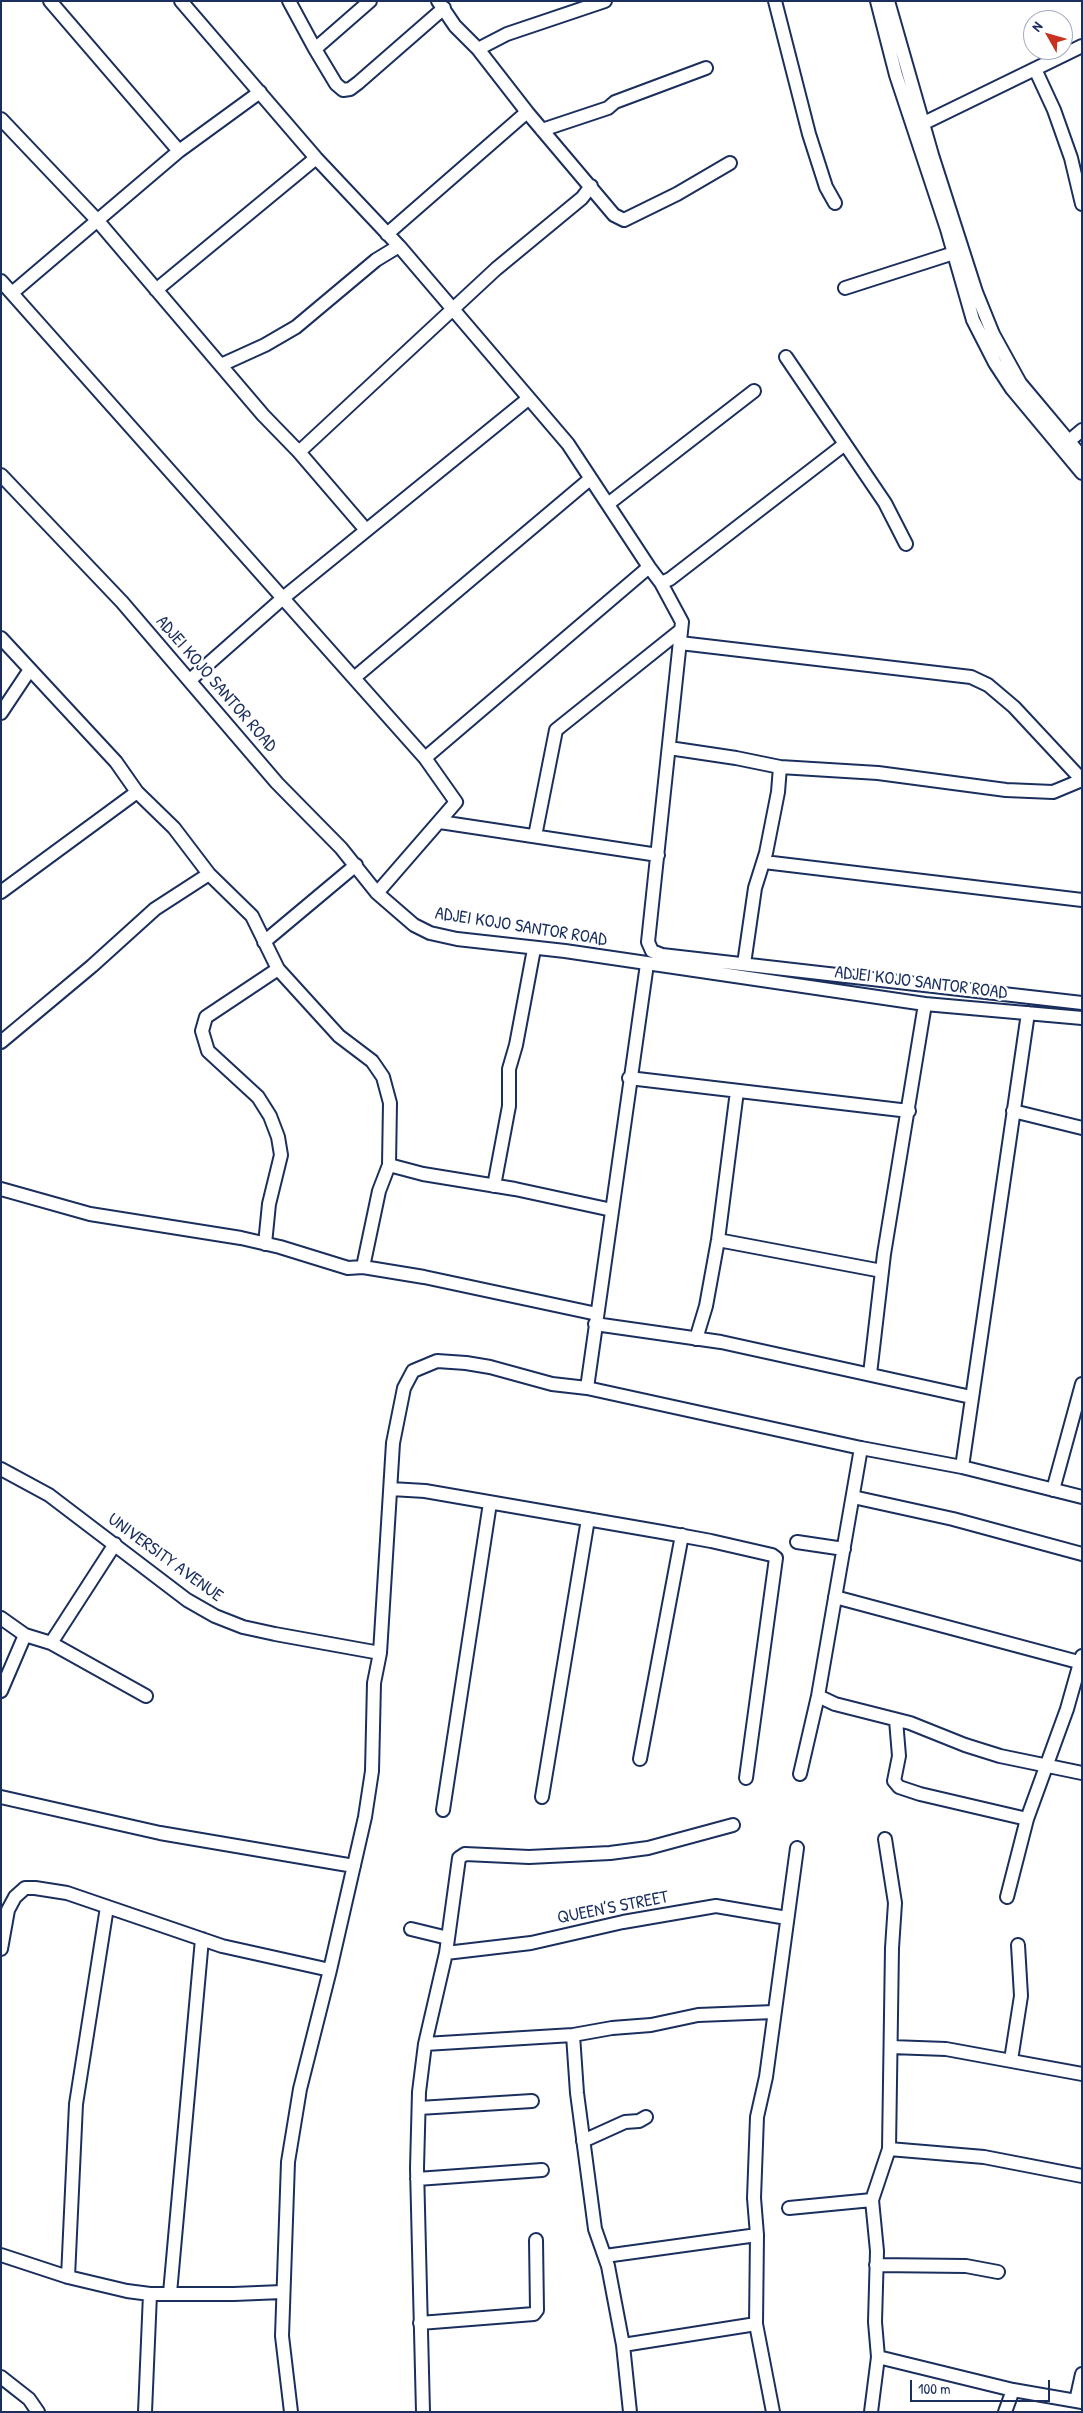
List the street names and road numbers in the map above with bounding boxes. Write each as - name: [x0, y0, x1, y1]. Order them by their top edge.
- street label: ADJEI KOJO SANTOR ROAD: [151, 611, 281, 757]
- street label: ADJEI KOJO SANTOR ROAD: [434, 903, 608, 951]
- street label: ADJEI KOJO SANTOR ROAD: [834, 962, 1008, 1004]
- street label: UNIVERSITY AVENUE: [103, 1509, 227, 1607]
- street label: QUEEN’S STREET: [556, 1887, 670, 1929]

